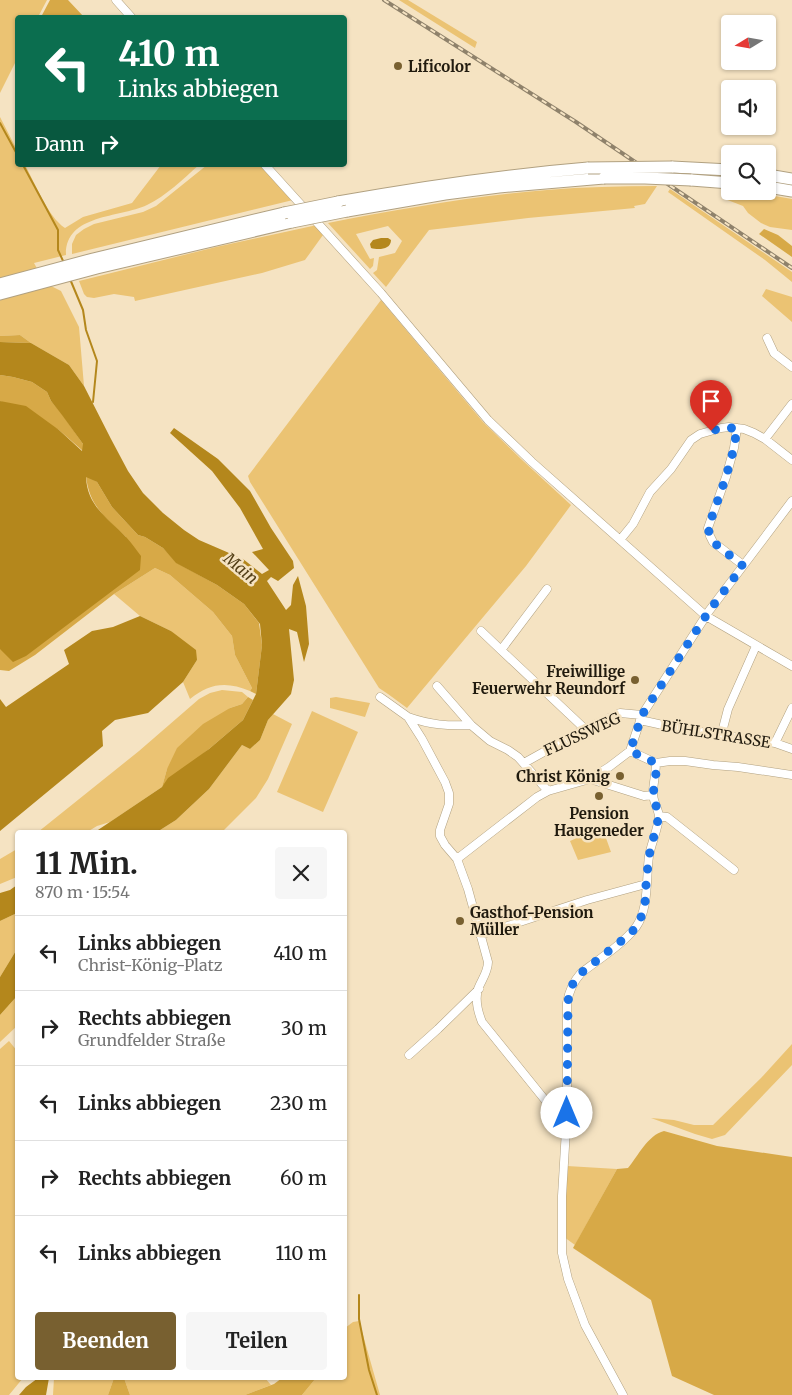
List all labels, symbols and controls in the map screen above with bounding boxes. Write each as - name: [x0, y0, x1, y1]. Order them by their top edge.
- north arrow: [721, 15, 776, 70]
- map controls: [721, 15, 776, 200]
- text: 410 m: [118, 32, 219, 76]
- icon: left: [35, 35, 100, 100]
- place label: Lificolor: [408, 57, 471, 76]
- marker: Lificolor: [392, 60, 404, 72]
- text: Links abbiegen: [118, 75, 279, 103]
- button: sound: [721, 80, 776, 135]
- icon: right: [95, 130, 123, 158]
- text: Dann: [35, 132, 85, 156]
- button: search: [721, 145, 776, 200]
- pin: [690, 380, 732, 431]
- icon: arrive: [697, 387, 725, 415]
- water label: Main: [219, 547, 262, 588]
- place label: Freiwillige Feuerwehr Reundorf: [472, 662, 626, 698]
- marker: Freiwillige Feuerwehr Reundorf: [629, 674, 641, 686]
- street label: FLUSSWEG: [541, 708, 623, 760]
- street label: BÜHLSTRASSE: [660, 715, 772, 752]
- place label: Christ König: [516, 767, 611, 786]
- marker: Christ König: [614, 770, 626, 782]
- marker: Pension Haugeneder: [593, 790, 605, 802]
- place label: Pension Haugeneder: [554, 804, 644, 840]
- text: 11 Min.: [35, 844, 138, 882]
- button: close: [275, 847, 327, 899]
- text: 870 m · 15:54: [35, 882, 130, 902]
- place label: Gasthof-Pension Müller: [470, 903, 594, 939]
- marker: Gasthof-Pension Müller: [454, 915, 466, 927]
- text: Links abbiegen: [78, 931, 221, 955]
- icon: left: [35, 939, 63, 967]
- text: 410 m: [273, 941, 327, 965]
- text: Christ-König-Platz: [78, 955, 222, 975]
- text: Rechts abbiegen: [78, 1006, 231, 1030]
- icon: right: [35, 1014, 63, 1042]
- text: 30 m: [281, 1016, 327, 1040]
- text: Grundfelder Straße: [78, 1030, 225, 1050]
- position arrow: [540, 1086, 592, 1138]
- icon: left: [35, 1089, 63, 1117]
- text: Links abbiegen: [78, 1091, 221, 1115]
- text: 230 m: [270, 1091, 327, 1115]
- icon: right: [35, 1164, 63, 1192]
- text: Rechts abbiegen: [78, 1166, 231, 1190]
- text: 60 m: [280, 1166, 327, 1190]
- icon: left: [35, 1239, 63, 1267]
- text: Links abbiegen: [78, 1241, 221, 1265]
- text: 110 m: [276, 1241, 327, 1265]
- button: Beenden: [35, 1312, 176, 1370]
- button: Teilen: [186, 1312, 327, 1370]

